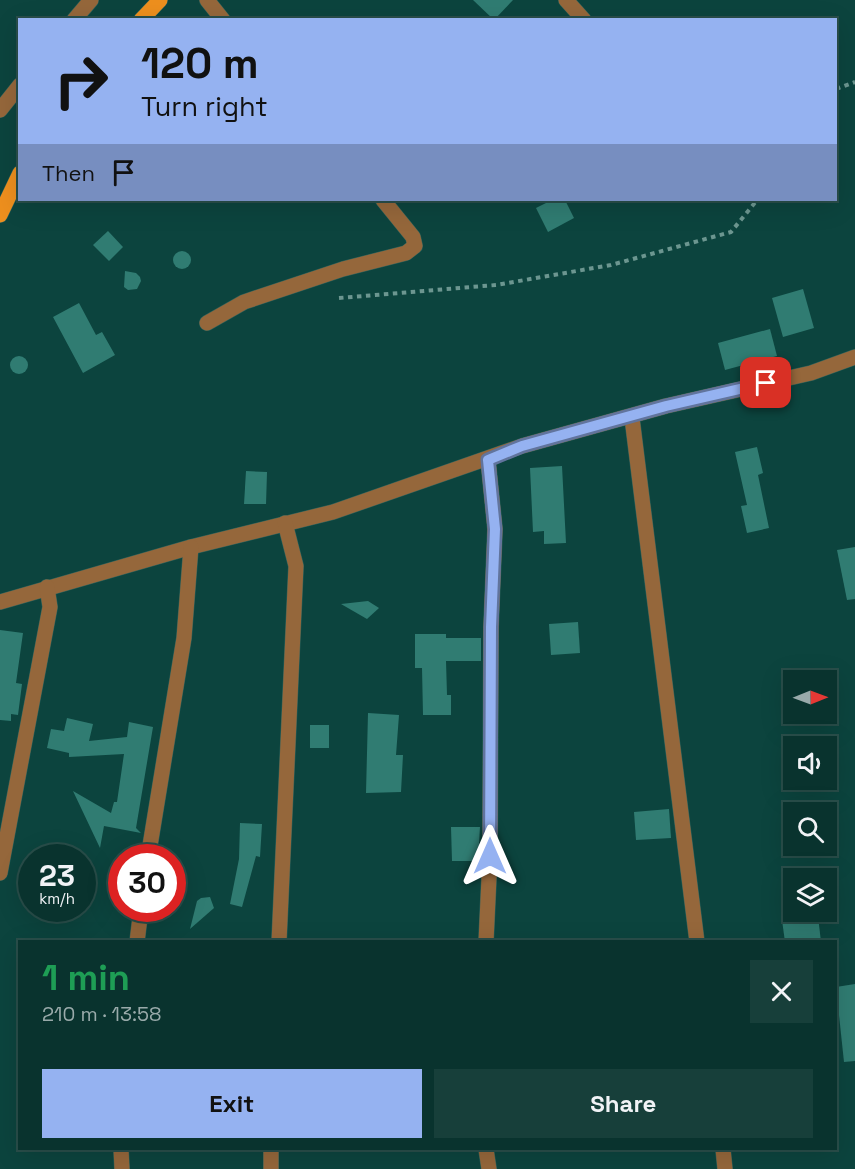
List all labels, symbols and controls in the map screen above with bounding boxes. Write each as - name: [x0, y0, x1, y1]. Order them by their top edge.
- text: 120 m: [141, 37, 259, 90]
- icon: right: [42, 42, 120, 120]
- text: Turn right: [141, 89, 268, 124]
- icon: arrive: [107, 156, 140, 189]
- text: Then: [42, 159, 95, 187]
- pin: [740, 357, 791, 408]
- icon: arrive: [749, 366, 782, 399]
- north arrow: [783, 670, 837, 724]
- map controls: [783, 670, 837, 922]
- button: sound: [783, 736, 837, 790]
- button: search: [783, 802, 837, 856]
- position arrow: [458, 824, 522, 888]
- speed limit sign: 30: [108, 844, 186, 922]
- text: 23: [39, 856, 75, 895]
- button: layers: [783, 868, 837, 922]
- text: km/h: [39, 889, 75, 908]
- text: 1 min: [42, 955, 130, 1001]
- button: close: [750, 960, 813, 1023]
- text: 210 m · 13:58: [42, 1001, 162, 1027]
- button: Exit: [42, 1069, 422, 1138]
- button: Share: [434, 1069, 813, 1138]

